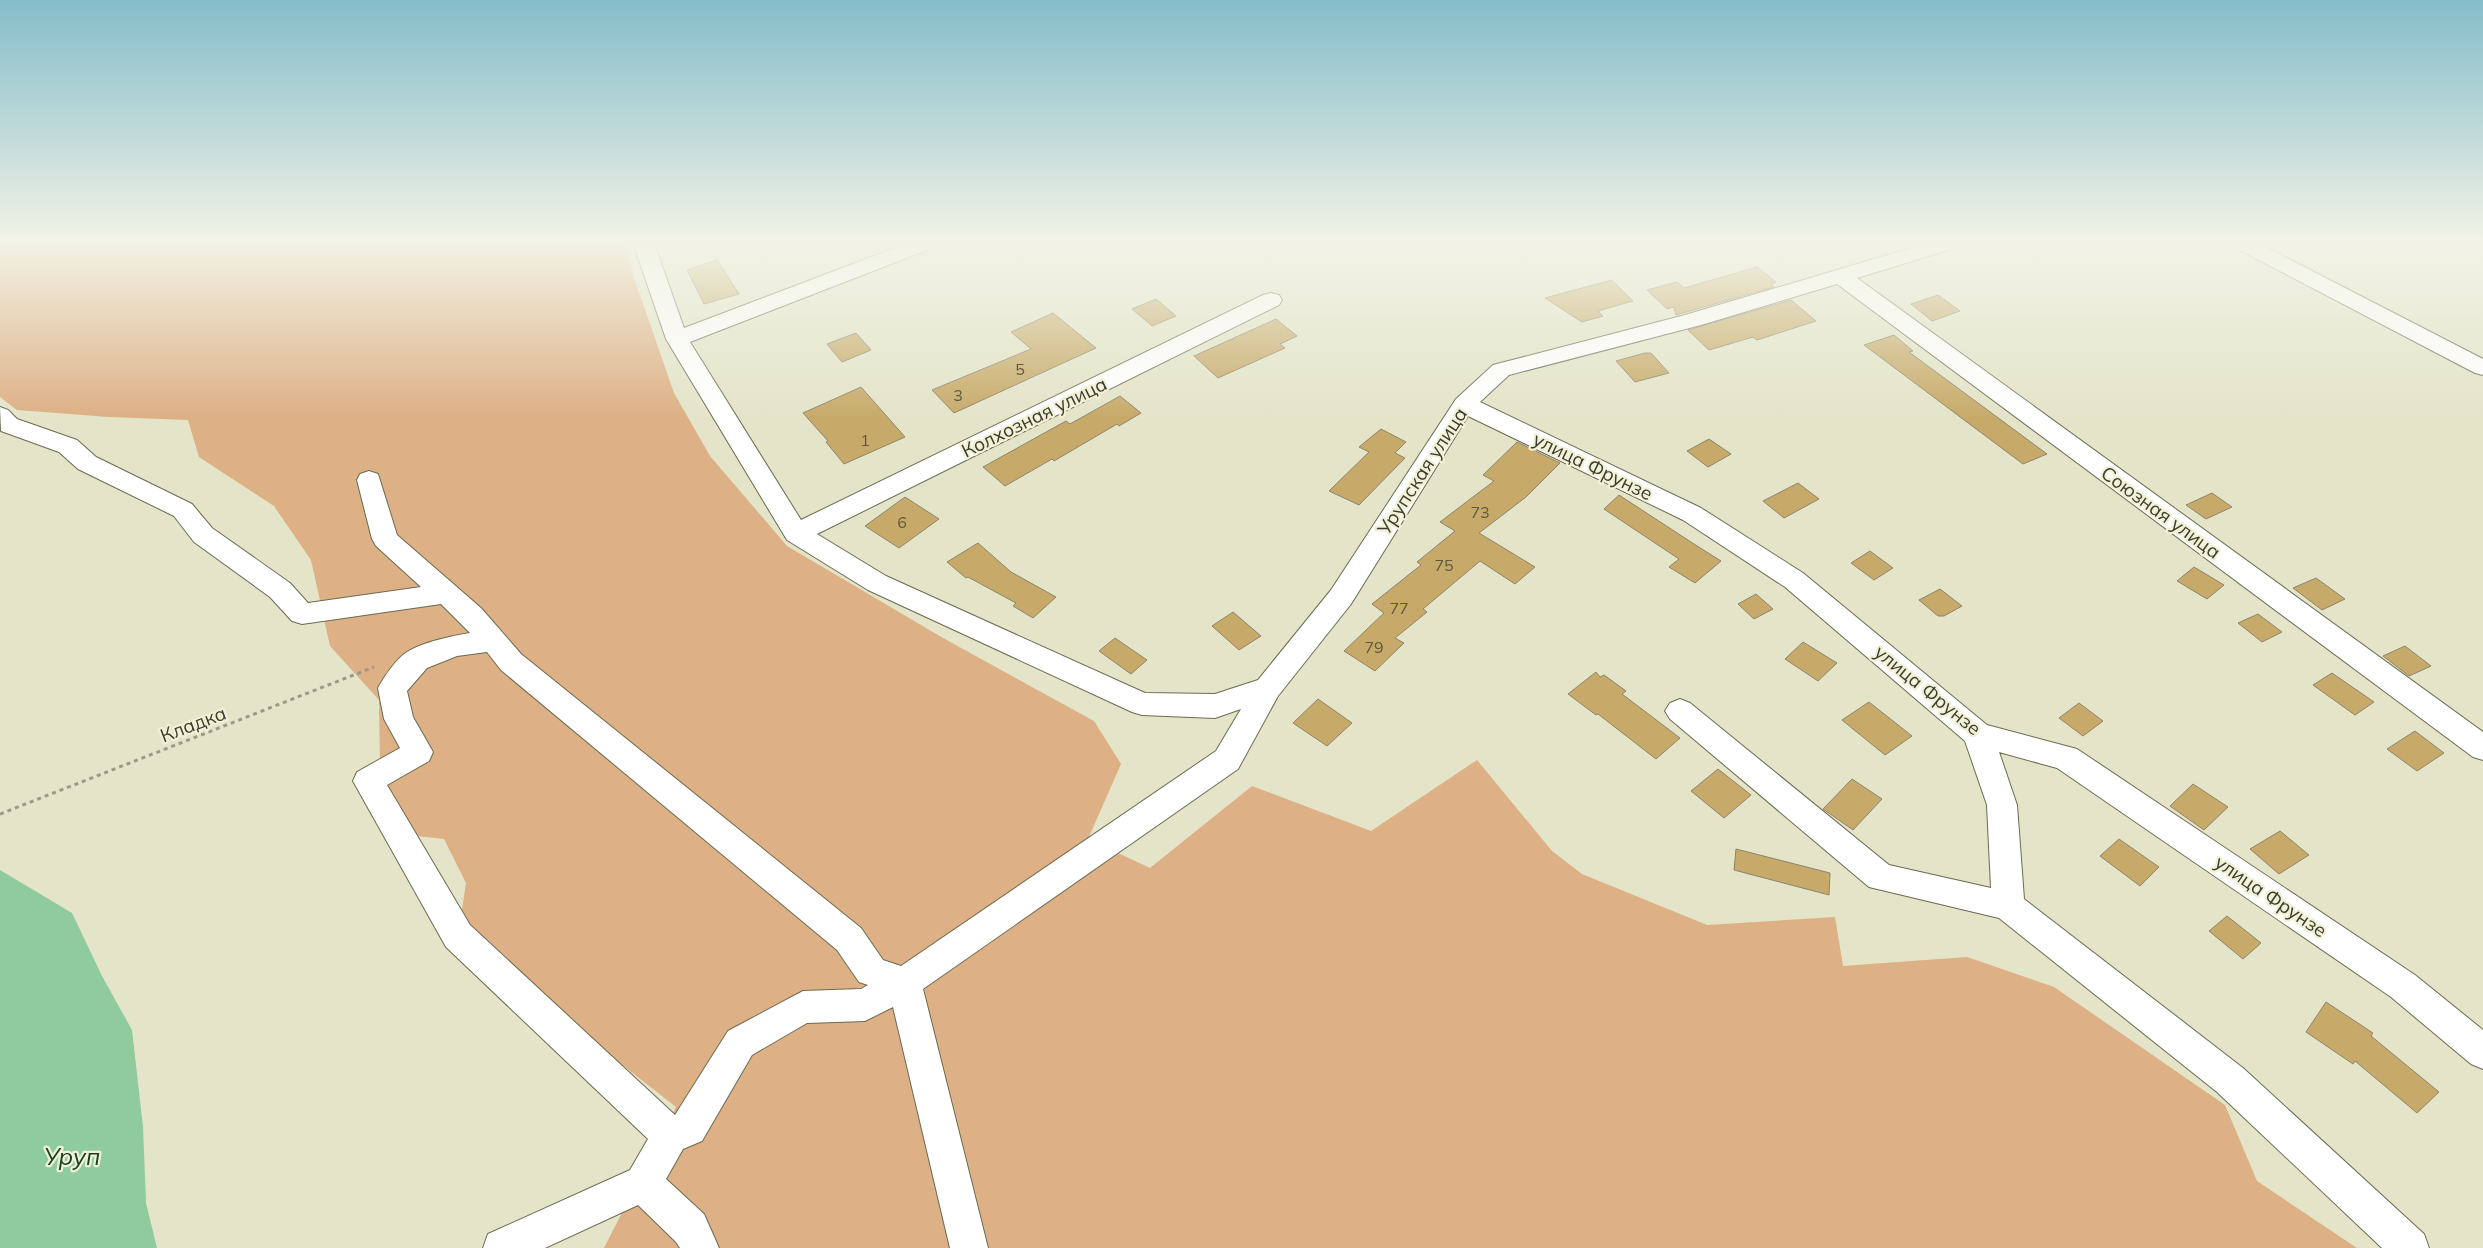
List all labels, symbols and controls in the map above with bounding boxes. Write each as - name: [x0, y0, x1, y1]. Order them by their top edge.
- house number: 5: [1015, 359, 1025, 379]
- street label: Колхозная улица: [957, 371, 1111, 463]
- house number: 3: [953, 385, 963, 405]
- street label: Урупская улица: [1371, 403, 1472, 540]
- street label: улица Фрунзе: [1529, 427, 1657, 505]
- house number: 1: [860, 430, 870, 450]
- street label: Союзная улица: [2096, 461, 2226, 563]
- house number: 73: [1470, 502, 1490, 522]
- house number: 6: [897, 512, 907, 532]
- house number: 75: [1434, 555, 1454, 575]
- house number: 77: [1389, 598, 1409, 618]
- house number: 79: [1364, 637, 1384, 657]
- street label: улица Фрунзе: [1870, 640, 1986, 740]
- street label: Кладка: [157, 701, 229, 747]
- street label: улица Фрунзе: [2210, 850, 2332, 942]
- water label: Уруп: [44, 1141, 100, 1171]

